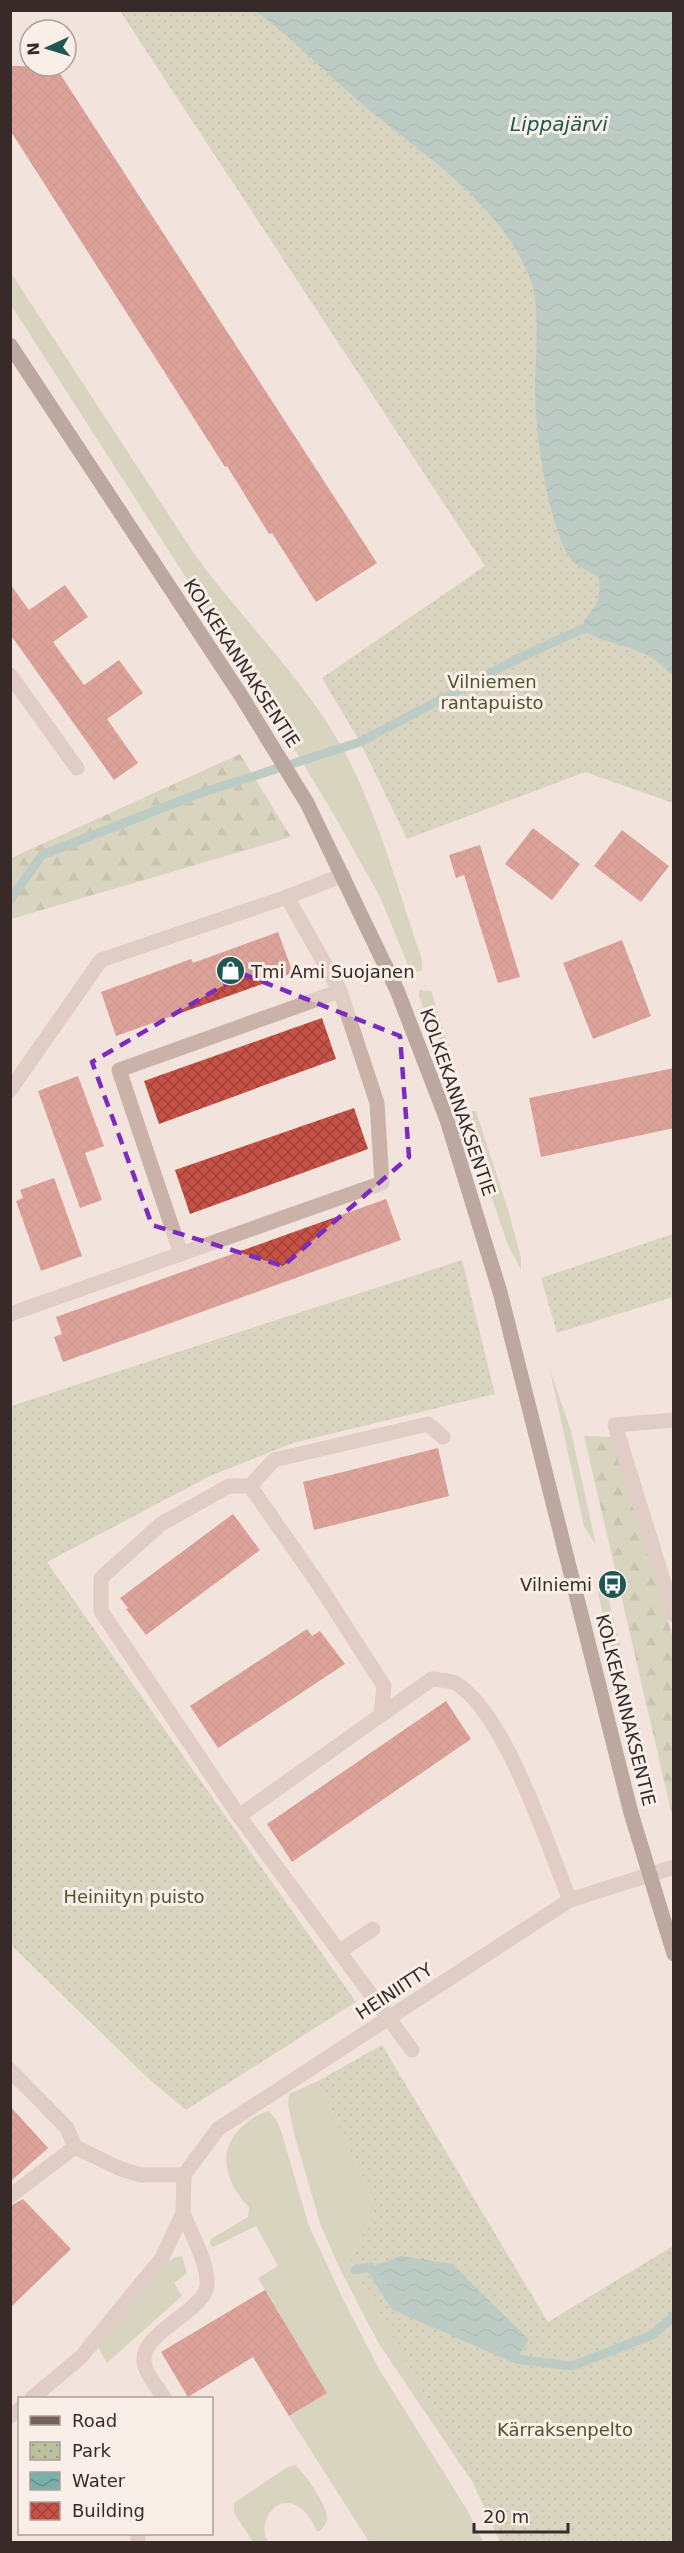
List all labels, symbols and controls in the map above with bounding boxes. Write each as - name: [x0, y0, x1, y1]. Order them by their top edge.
- north arrow: [18, 18, 78, 78]
- text: N: [24, 42, 43, 56]
- water label: Lippajärvi: [510, 112, 608, 136]
- street label: KOLKEKANNAKSENTIE: [180, 575, 304, 751]
- park label: Vilniemen rantapuisto: [440, 671, 544, 713]
- shop icon: Tmi Ami Suojanen: [214, 955, 246, 987]
- place label: Tmi Ami Suojanen: [250, 961, 415, 982]
- street label: KOLKEKANNAKSENTIE: [416, 1005, 500, 1199]
- bus stop icon: Vilniemi: [597, 1568, 629, 1600]
- place label: Vilniemi: [520, 1574, 592, 1595]
- street label: KOLKEKANNAKSENTIE: [592, 1612, 660, 1808]
- park label: Heiniityn puisto: [63, 1886, 205, 1907]
- street label: HEINIITTY: [352, 1958, 437, 2023]
- legend: [18, 2397, 213, 2535]
- text: Road: [72, 2410, 117, 2431]
- park label: Kärraksenpelto: [497, 2419, 633, 2440]
- text: Park: [72, 2440, 111, 2461]
- text: Water: [72, 2470, 126, 2491]
- scale bar: [474, 2496, 568, 2534]
- text: Building: [72, 2500, 145, 2521]
- text: 20 m: [483, 2506, 529, 2527]

